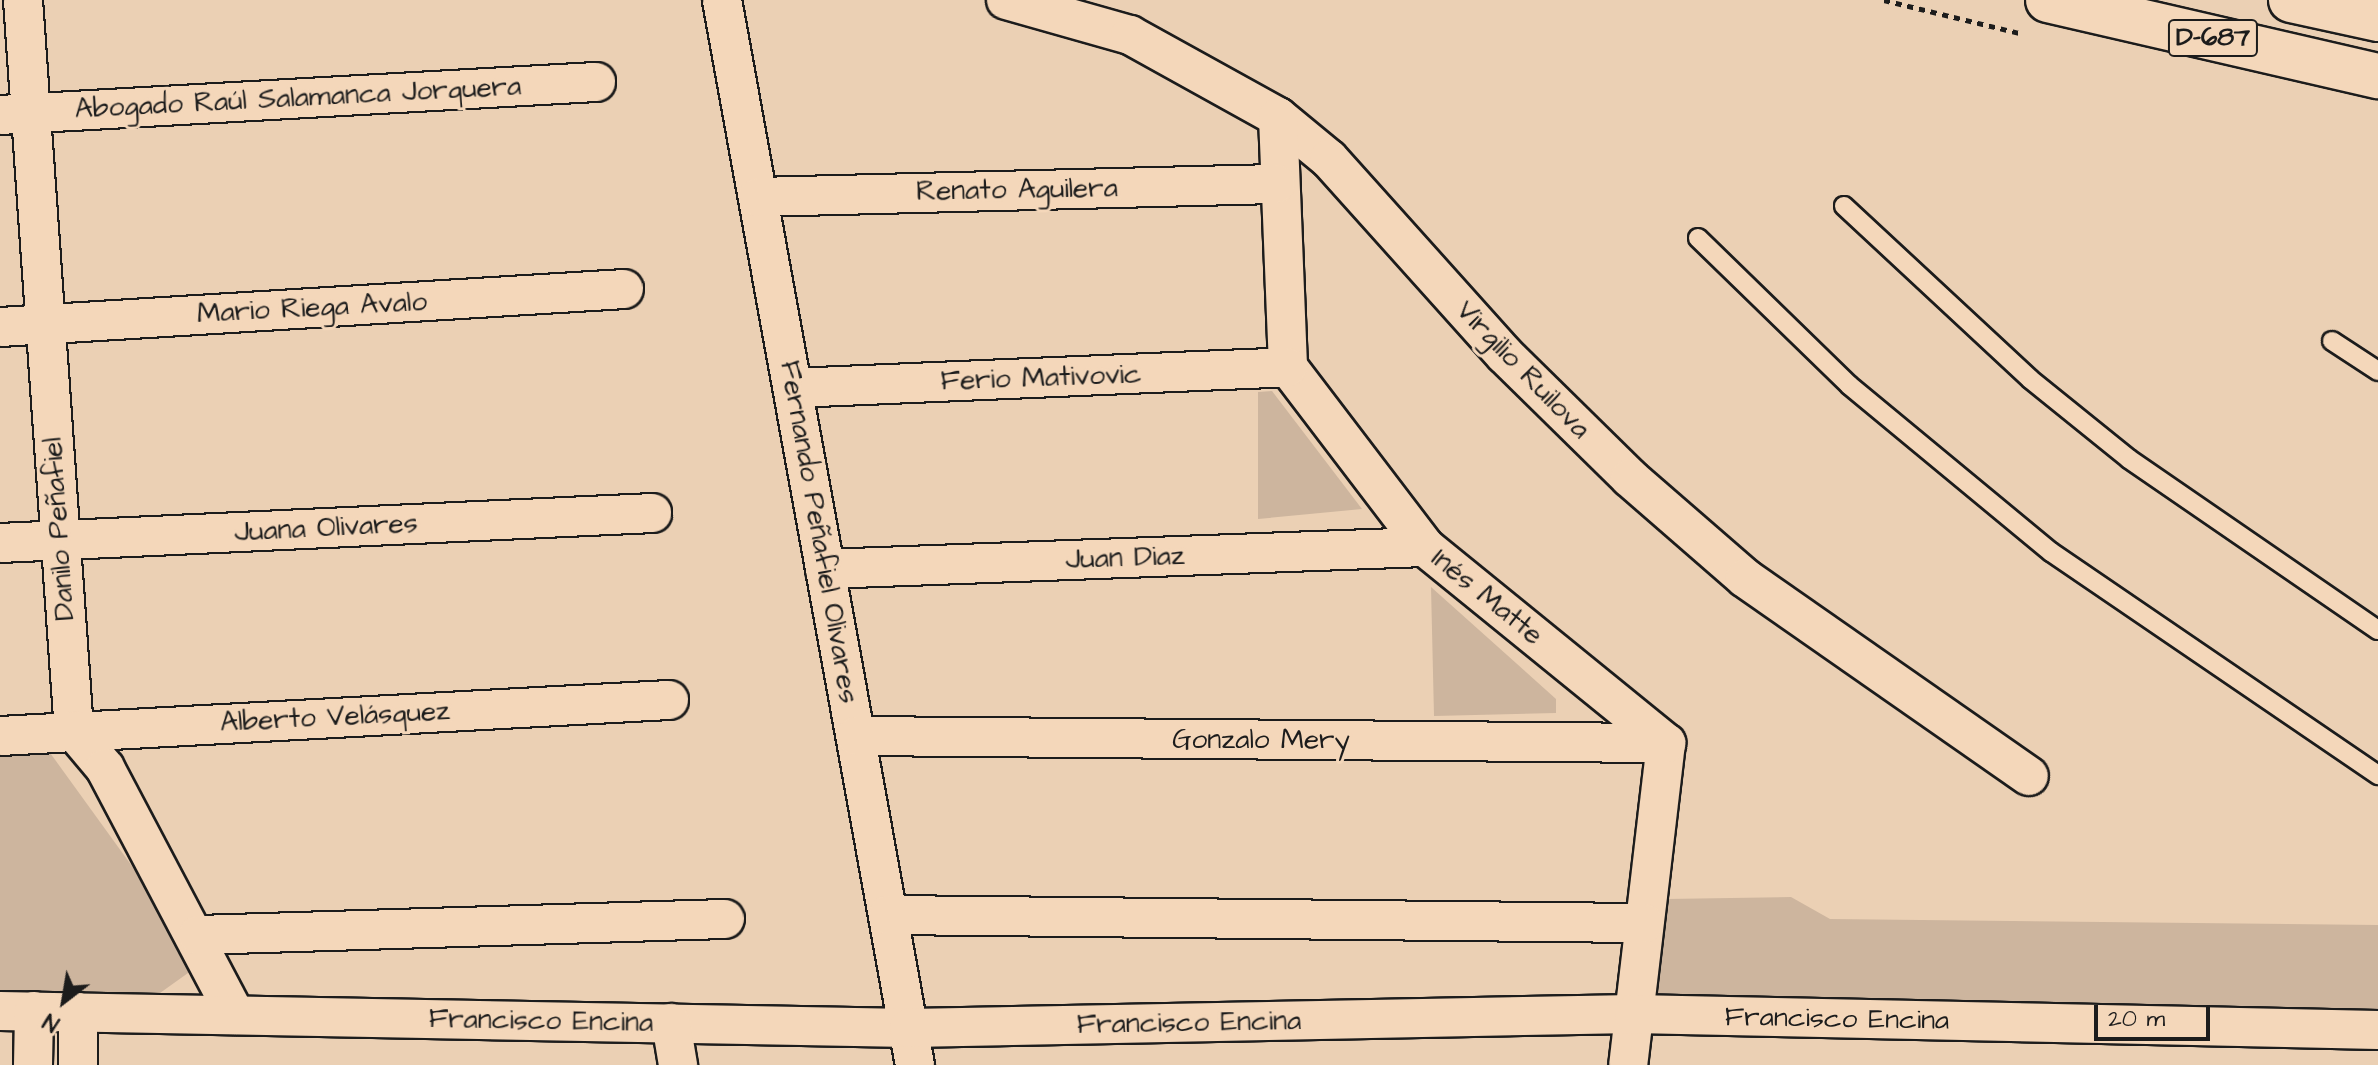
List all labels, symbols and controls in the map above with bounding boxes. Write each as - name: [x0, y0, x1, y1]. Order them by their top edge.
- road number: D-687: [2167, 16, 2259, 60]
- street label: Abogado Raúl Salamanca Jorquera: [74, 70, 522, 126]
- street label: Renato Aguilera: [916, 171, 1118, 209]
- street label: Mario Riega Avalo: [196, 285, 428, 331]
- street label: Virgilio Ruilova: [1449, 294, 1597, 446]
- street label: Fernando Peñafiel Olivares: [772, 358, 866, 706]
- street label: Ferio Mativovic: [940, 358, 1142, 398]
- street label: Danilo Peñafiel: [36, 436, 82, 622]
- street label: Juana Olivares: [233, 506, 419, 550]
- street label: Juan Diaz: [1065, 539, 1185, 577]
- street label: Inés Matte: [1424, 542, 1550, 652]
- street label: Alberto Velásquez: [219, 694, 451, 740]
- street label: Gonzalo Mery: [1172, 723, 1350, 757]
- north arrow: [24, 961, 104, 1041]
- scale bar: [2098, 989, 2214, 1039]
- street label: Francisco Encina: [1724, 1000, 1950, 1038]
- street label: Francisco Encina: [428, 1002, 654, 1040]
- text: 20 m: [2108, 1002, 2165, 1036]
- street label: Francisco Encina: [1076, 1004, 1302, 1042]
- text: N: [37, 1005, 65, 1039]

